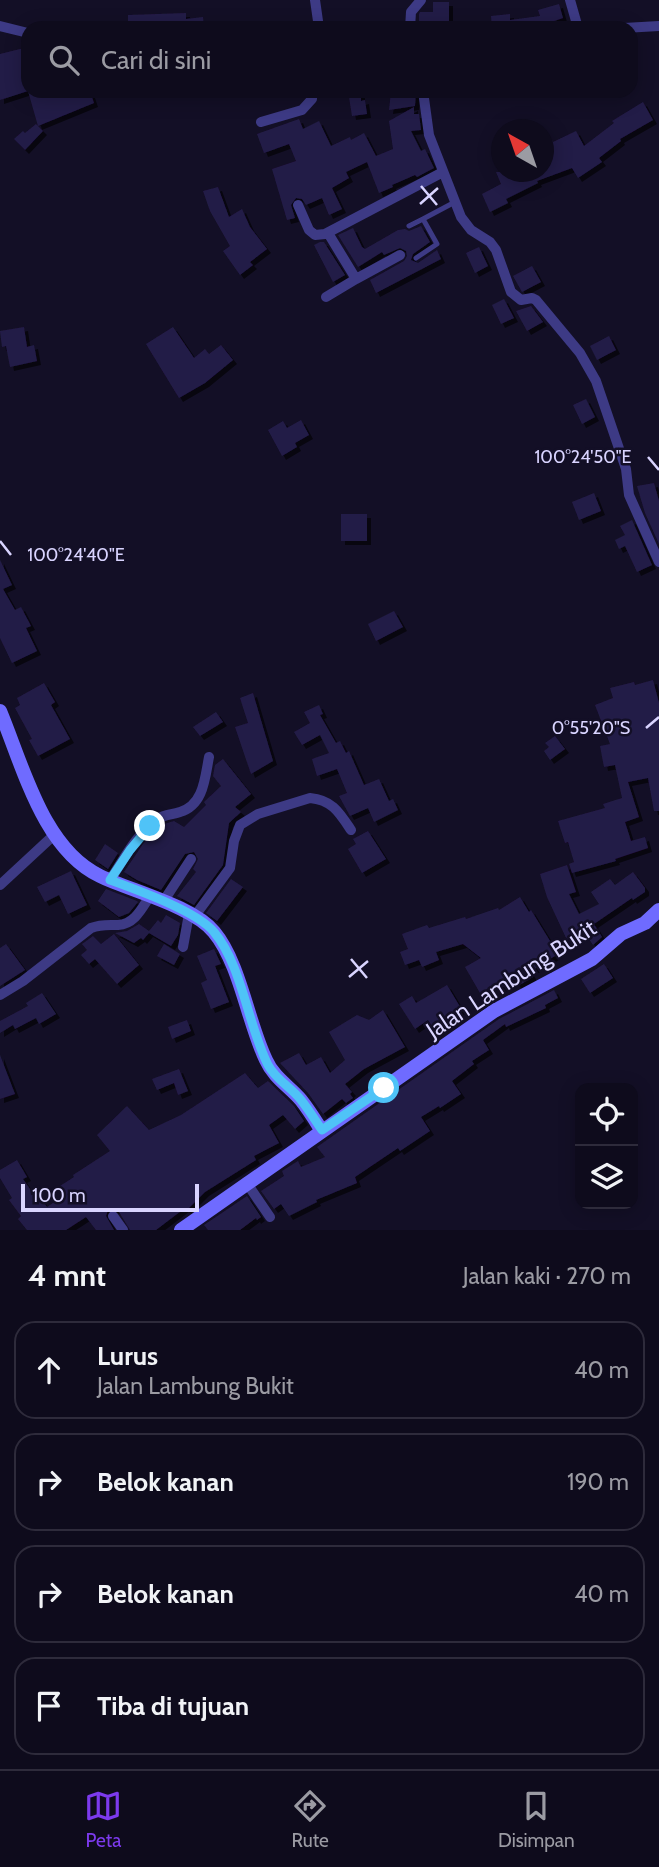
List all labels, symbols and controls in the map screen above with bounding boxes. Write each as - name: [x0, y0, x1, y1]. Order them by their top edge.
- search box: [21, 21, 638, 98]
- icon: search: [45, 41, 83, 79]
- text: Cari di sini: [101, 44, 211, 76]
- north arrow: [491, 119, 554, 182]
- text: 100°24'50"E: [534, 446, 632, 468]
- text: 100°24'40"E: [27, 544, 125, 566]
- text: 0°55'20"S: [552, 717, 630, 739]
- route end: [134, 810, 165, 841]
- street label: Jalan Lambung Bukit: [420, 914, 601, 1045]
- route start: [368, 1072, 399, 1103]
- map controls: [575, 1083, 638, 1209]
- button: locate: [575, 1083, 638, 1146]
- button: layers: [575, 1146, 638, 1209]
- scale bar: [21, 1181, 200, 1213]
- text: 100 m: [32, 1184, 86, 1207]
- text: 4 mnt: [28, 1257, 106, 1294]
- text: Jalan kaki · 270 m: [463, 1262, 631, 1290]
- text: Lurus: [97, 1340, 158, 1372]
- icon: ahead: [30, 1351, 68, 1389]
- text: 40 m: [574, 1356, 629, 1384]
- text: Jalan Lambung Bukit: [97, 1372, 294, 1400]
- icon: right: [30, 1463, 68, 1501]
- text: Belok kanan: [97, 1466, 234, 1498]
- text: 190 m: [567, 1468, 629, 1496]
- icon: right: [30, 1575, 68, 1613]
- text: Belok kanan: [97, 1578, 234, 1610]
- text: 40 m: [574, 1580, 629, 1608]
- icon: arrive: [30, 1687, 68, 1725]
- text: Tiba di tujuan: [97, 1690, 249, 1722]
- tab: Peta: [84, 1787, 122, 1852]
- tab: Rute: [291, 1787, 329, 1852]
- tab: Disimpan: [498, 1787, 575, 1852]

